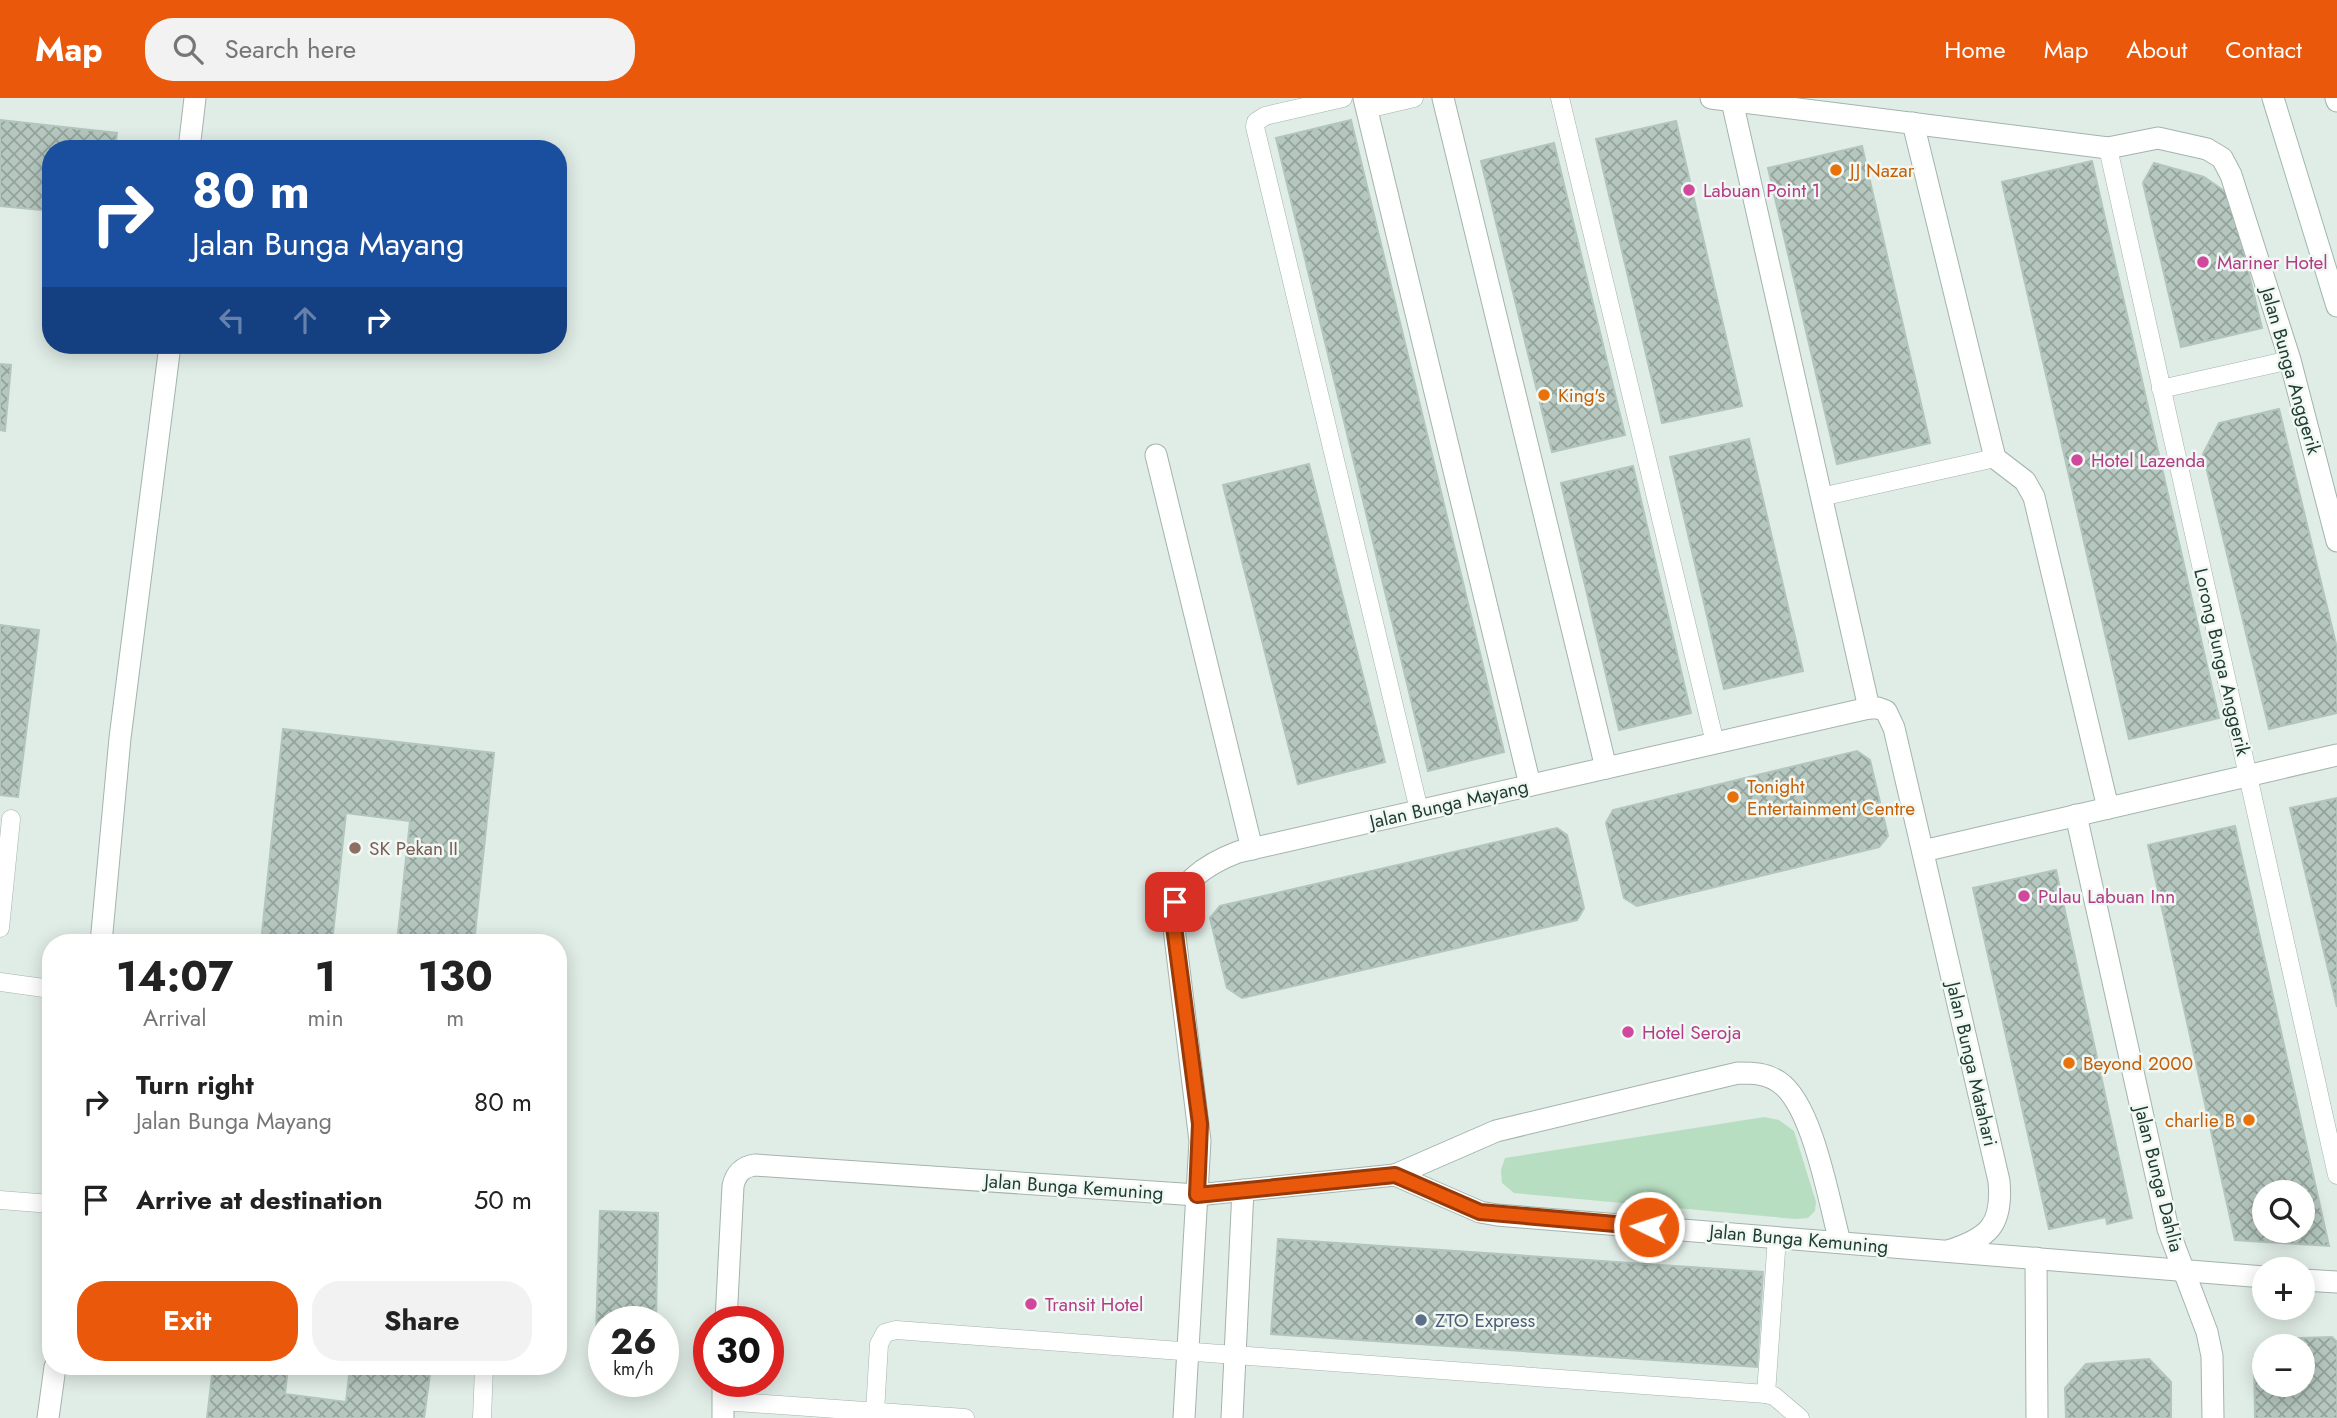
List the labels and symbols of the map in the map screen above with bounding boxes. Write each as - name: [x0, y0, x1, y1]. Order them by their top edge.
- place label: JJ Nazar: [1847, 157, 1915, 184]
- marker: JJ Nazar: [1828, 162, 1844, 178]
- place label: Labuan Point 1: [1703, 177, 1820, 204]
- marker: Labuan Point 1: [1681, 182, 1697, 198]
- place label: Mariner Hotel: [2217, 249, 2328, 276]
- marker: Mariner Hotel: [2195, 254, 2211, 270]
- street label: Jalan Bunga Anggerik: [2253, 281, 2328, 458]
- place label: King's: [1558, 382, 1605, 409]
- marker: King's: [1536, 387, 1552, 403]
- place label: Hotel Lazenda: [2091, 447, 2205, 474]
- marker: Hotel Lazenda: [2069, 452, 2085, 468]
- street label: Lorong Bunga Anggerik: [2187, 565, 2257, 759]
- street label: Jalan Bunga Mayang: [1364, 773, 1531, 836]
- place label: Tonight Entertainment Centre: [1747, 773, 1915, 822]
- marker: Tonight Entertainment Centre: [1725, 789, 1741, 805]
- place label: SK Pekan II: [369, 835, 458, 862]
- marker: SK Pekan II: [347, 840, 363, 856]
- pin: [1145, 872, 1205, 932]
- place label: Pulau Labuan Inn: [2038, 883, 2175, 910]
- marker: Pulau Labuan Inn: [2016, 888, 2032, 904]
- street label: Jalan Bunga Matahari: [1939, 976, 2004, 1149]
- place label: Hotel Seroja: [1642, 1019, 1741, 1046]
- marker: Hotel Seroja: [1620, 1024, 1636, 1040]
- place label: Beyond 2000: [2083, 1050, 2193, 1077]
- marker: Beyond 2000: [2061, 1055, 2077, 1071]
- street label: Jalan Bunga Dahlia: [2127, 1100, 2190, 1255]
- place label: charlie B: [2165, 1107, 2235, 1134]
- marker: charlie B: [2241, 1112, 2257, 1128]
- street label: Jalan Bunga Kemuning: [980, 1167, 1165, 1207]
- position arrow: [1612, 1190, 1686, 1264]
- street label: Jalan Bunga Kemuning: [1705, 1217, 1890, 1260]
- place label: Transit Hotel: [1045, 1291, 1143, 1318]
- marker: Transit Hotel: [1023, 1296, 1039, 1312]
- speed limit sign: 30: [693, 1306, 784, 1397]
- place label: ZTO Express: [1435, 1307, 1535, 1334]
- marker: ZTO Express: [1413, 1312, 1429, 1328]

